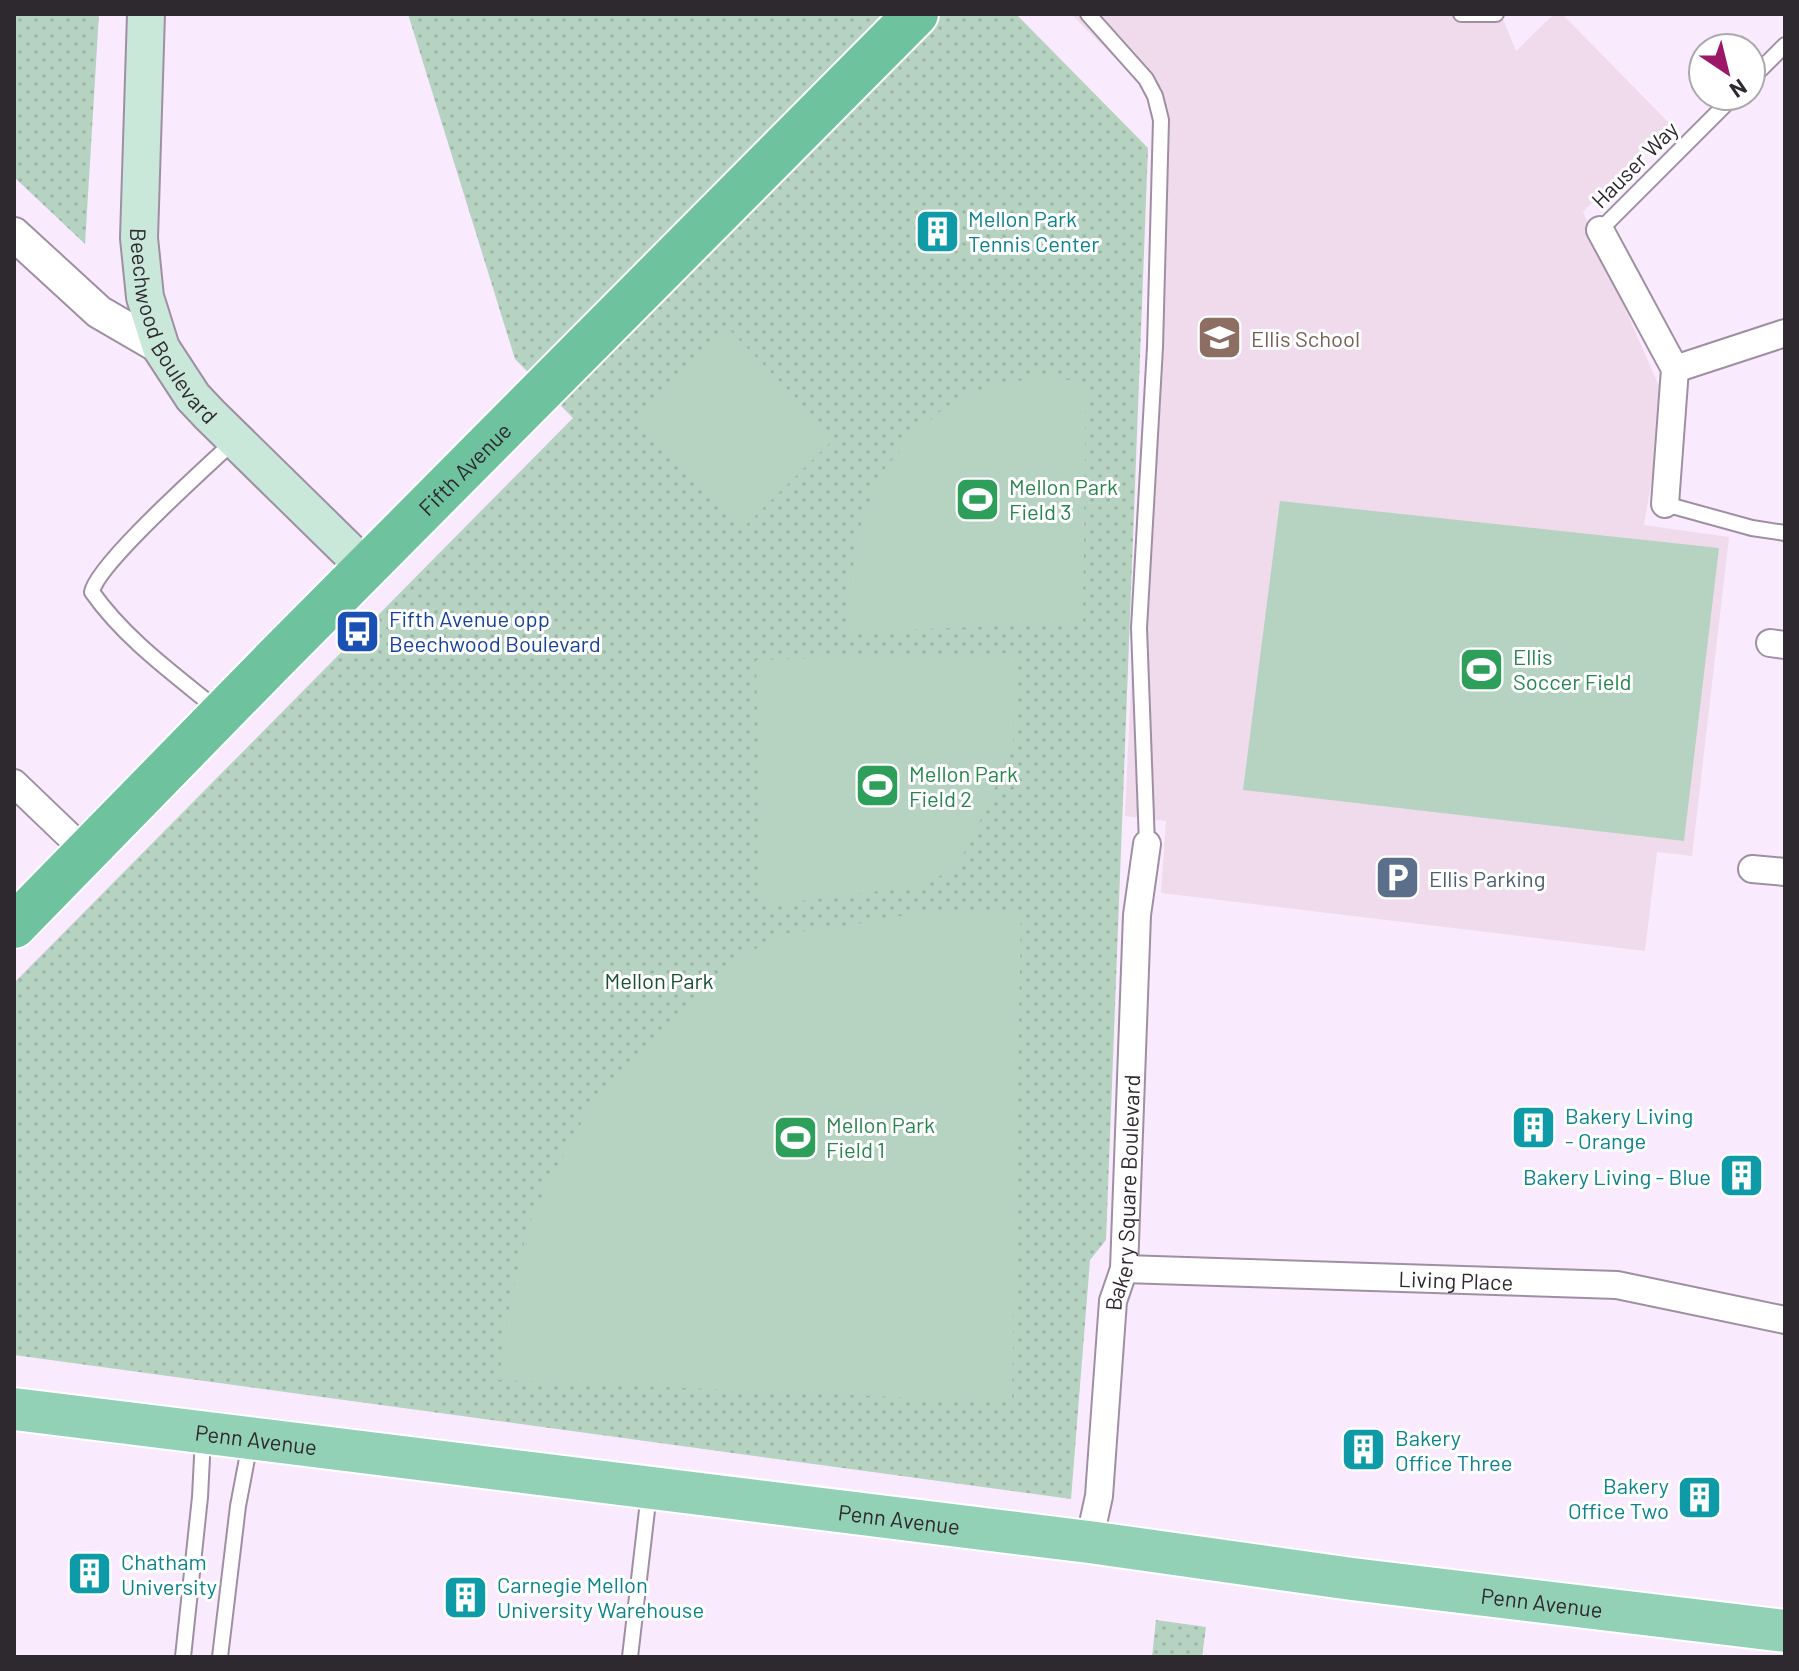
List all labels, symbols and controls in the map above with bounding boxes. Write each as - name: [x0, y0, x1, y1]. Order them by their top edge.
- north arrow: [1687, 32, 1767, 112]
- text: N: [1726, 74, 1752, 104]
- street label: Hauser Way: [1585, 115, 1683, 213]
- place label: Mellon Park Tennis Center: [968, 205, 1099, 256]
- building icon: Mellon Park Tennis Center: [913, 207, 961, 255]
- street label: Beechwood Boulevard: [126, 228, 223, 428]
- school or university icon: Ellis School: [1196, 314, 1244, 362]
- place label: Ellis School: [1251, 325, 1360, 351]
- street label: Fifth Avenue: [413, 417, 516, 520]
- place label: Mellon Park Field 3: [1009, 473, 1118, 524]
- sports icon: Mellon Park Field 3: [954, 475, 1002, 523]
- place label: Fifth Avenue opp Beechwood Boulevard: [389, 605, 601, 656]
- bus stop icon: Fifth Avenue opp Beechwood Boulevard: [334, 607, 382, 655]
- place label: Ellis Soccer Field: [1513, 643, 1632, 694]
- sports icon: Ellis Soccer Field: [1458, 645, 1506, 693]
- place label: Mellon Park Field 2: [909, 760, 1018, 811]
- sports icon: Mellon Park Field 2: [854, 762, 902, 810]
- parking icon: Ellis Parking: [1374, 854, 1422, 902]
- place label: Ellis Parking: [1429, 865, 1546, 891]
- park label: Mellon Park: [604, 967, 714, 993]
- street label: Bakery Square Boulevard: [1099, 1074, 1144, 1312]
- place label: Bakery Living - Orange: [1565, 1102, 1693, 1153]
- building icon: Bakery Living - Orange: [1510, 1104, 1558, 1152]
- place label: Mellon Park Field 1: [826, 1111, 935, 1162]
- sports icon: Mellon Park Field 1: [771, 1113, 819, 1161]
- building icon: Bakery Living - Blue: [1718, 1152, 1766, 1200]
- place label: Bakery Living - Blue: [1523, 1163, 1711, 1189]
- street label: Living Place: [1398, 1265, 1514, 1295]
- street label: Penn Avenue: [194, 1419, 319, 1459]
- place label: Bakery Office Three: [1395, 1424, 1513, 1475]
- building icon: Bakery Office Three: [1340, 1426, 1388, 1474]
- place label: Bakery Office Two: [1568, 1472, 1669, 1523]
- building icon: Bakery Office Two: [1676, 1474, 1724, 1522]
- street label: Penn Avenue: [837, 1498, 962, 1539]
- place label: Chatham University: [121, 1548, 217, 1599]
- building icon: Chatham University: [66, 1550, 114, 1598]
- place label: Carnegie Mellon University Warehouse: [497, 1571, 704, 1622]
- building icon: Carnegie Mellon University Warehouse: [442, 1573, 490, 1621]
- street label: Penn Avenue: [1480, 1582, 1604, 1622]

